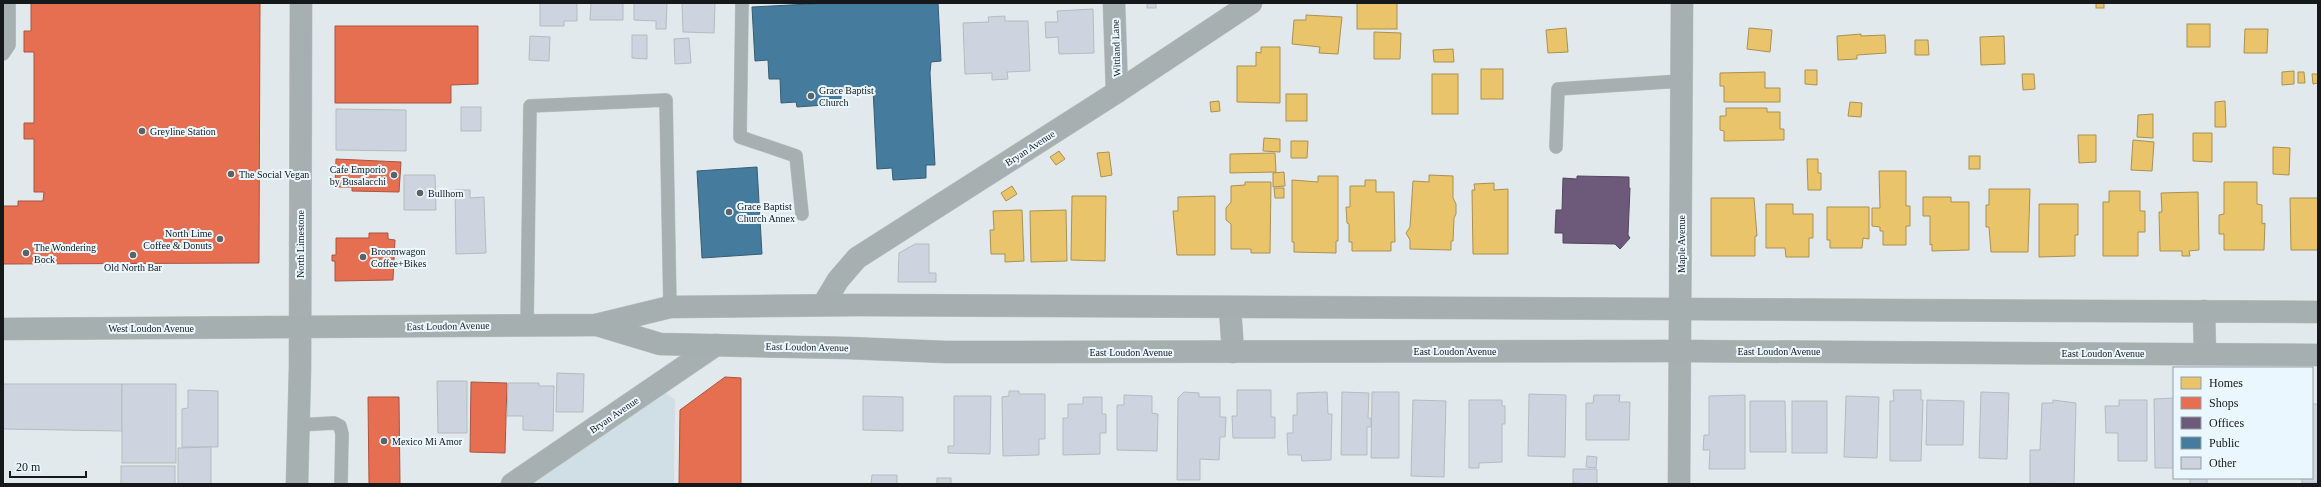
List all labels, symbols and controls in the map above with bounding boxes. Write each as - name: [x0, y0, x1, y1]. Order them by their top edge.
- street label: Wittland Lane: [1109, 19, 1122, 77]
- place label: Grace Baptist Church: [819, 85, 874, 108]
- marker: Grace Baptist Church: [806, 91, 816, 101]
- marker: Greyline Station: [137, 126, 147, 136]
- place label: Greyline Station: [150, 126, 216, 137]
- street label: Bryan Avenue: [1003, 128, 1057, 168]
- place label: Cafe Emporio by Busalacchi: [330, 164, 386, 187]
- marker: The Social Vegan: [226, 169, 236, 179]
- place label: The Social Vegan: [239, 169, 309, 180]
- marker: Cafe Emporio by Busalacchi: [389, 170, 399, 180]
- marker: Bullhorn: [415, 188, 425, 198]
- place label: Bullhorn: [428, 188, 464, 199]
- place label: Grace Baptist Church Annex: [737, 201, 795, 224]
- marker: Grace Baptist Church Annex: [724, 207, 734, 217]
- street label: North Limestone: [295, 209, 306, 278]
- street label: Maple Avenue: [1676, 215, 1687, 273]
- place label: North Lime Coffee & Donuts: [143, 228, 213, 251]
- marker: North Lime Coffee & Donuts: [215, 234, 225, 244]
- place label: The Wondering Bock: [34, 242, 96, 265]
- place label: Broomwagon Coffee+Bikes: [371, 246, 427, 269]
- marker: The Wondering Bock: [21, 248, 31, 258]
- marker: Old North Bar: [128, 250, 138, 260]
- marker: Broomwagon Coffee+Bikes: [358, 252, 368, 262]
- place label: Old North Bar: [104, 262, 163, 273]
- street label: East Loudon Avenue: [406, 320, 490, 332]
- street label: West Loudon Avenue: [108, 323, 194, 334]
- street label: East Loudon Avenue: [765, 341, 849, 353]
- street label: East Loudon Avenue: [1413, 346, 1497, 357]
- street label: East Loudon Avenue: [1737, 346, 1821, 357]
- street label: East Loudon Avenue: [1089, 347, 1173, 358]
- street label: East Loudon Avenue: [2061, 348, 2145, 359]
- legend: [2173, 367, 2313, 479]
- text: Homes: [2209, 376, 2243, 390]
- street label: Bryan Avenue: [587, 394, 641, 435]
- text: Shops: [2209, 396, 2239, 410]
- text: Offices: [2209, 416, 2244, 430]
- marker: Mexico Mi Amor: [379, 436, 389, 446]
- place label: Mexico Mi Amor: [392, 436, 463, 447]
- text: Public: [2209, 436, 2240, 450]
- scale bar: [10, 453, 86, 479]
- text: Other: [2209, 456, 2236, 470]
- text: 20 m: [16, 460, 41, 474]

